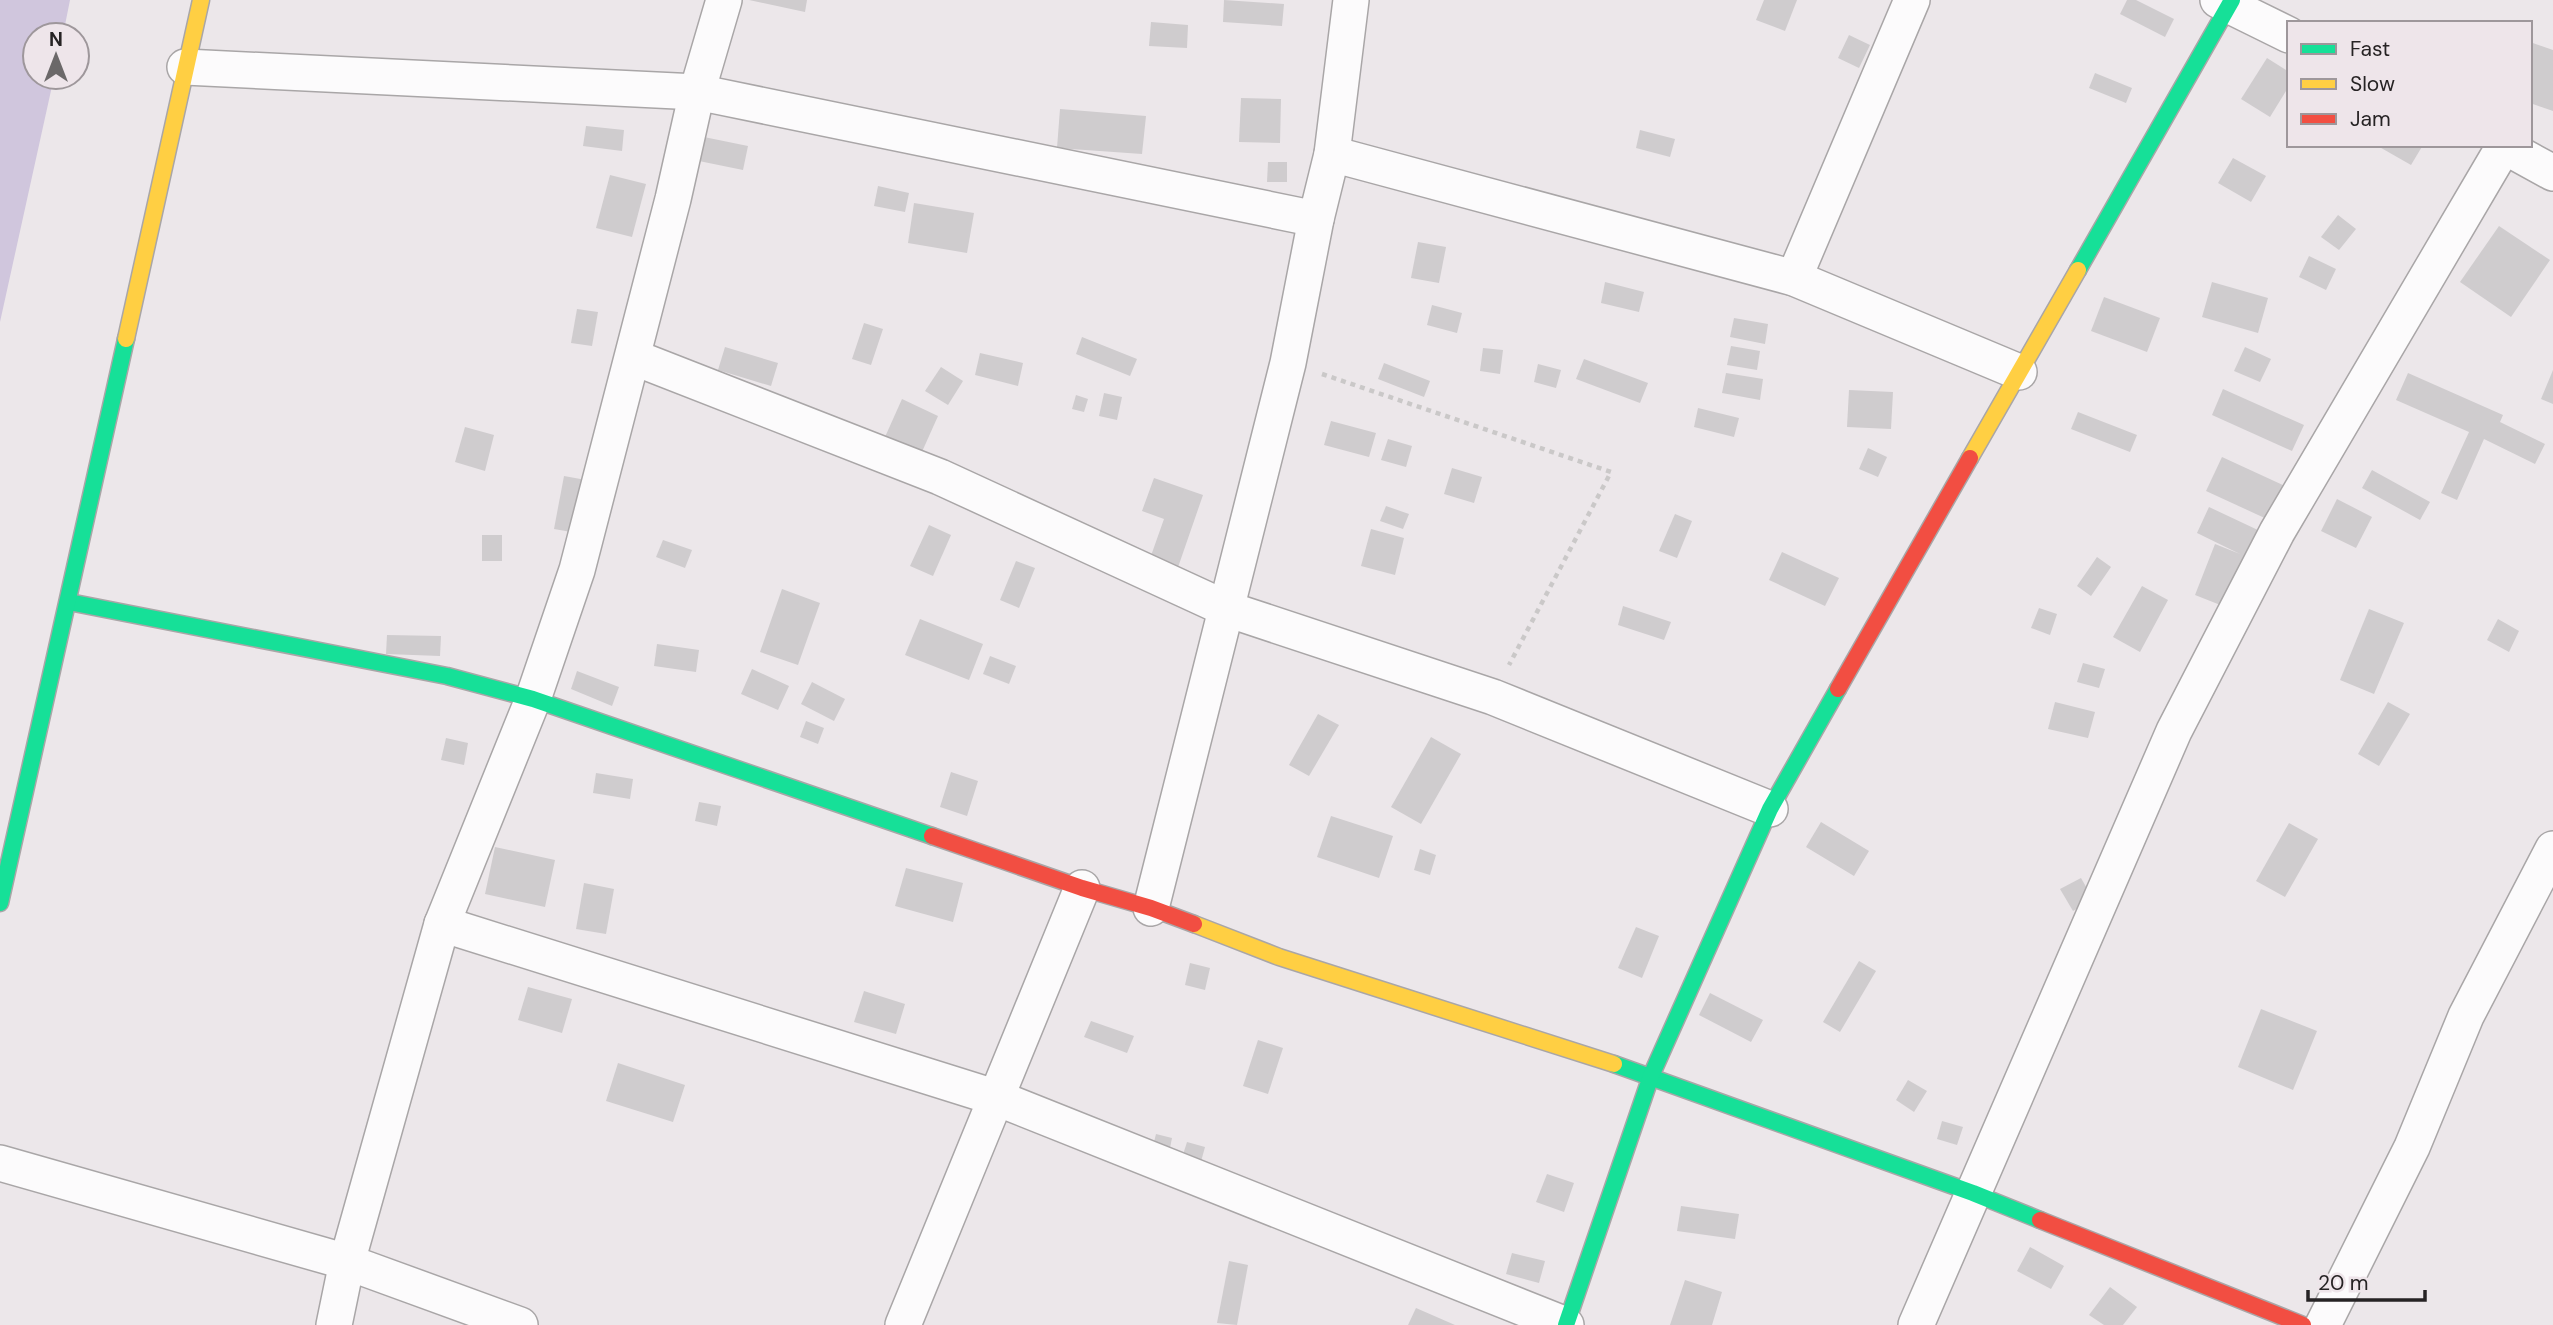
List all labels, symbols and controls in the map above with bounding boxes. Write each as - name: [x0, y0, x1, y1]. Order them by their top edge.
- north arrow: [21, 21, 91, 91]
- legend: [2287, 21, 2532, 147]
- text: N: [49, 27, 63, 52]
- text: Fast: [2350, 35, 2390, 63]
- text: Slow: [2350, 70, 2395, 98]
- text: Jam: [2350, 105, 2391, 133]
- scale bar: [2308, 1258, 2425, 1302]
- text: 20 m: [2318, 1269, 2369, 1297]

